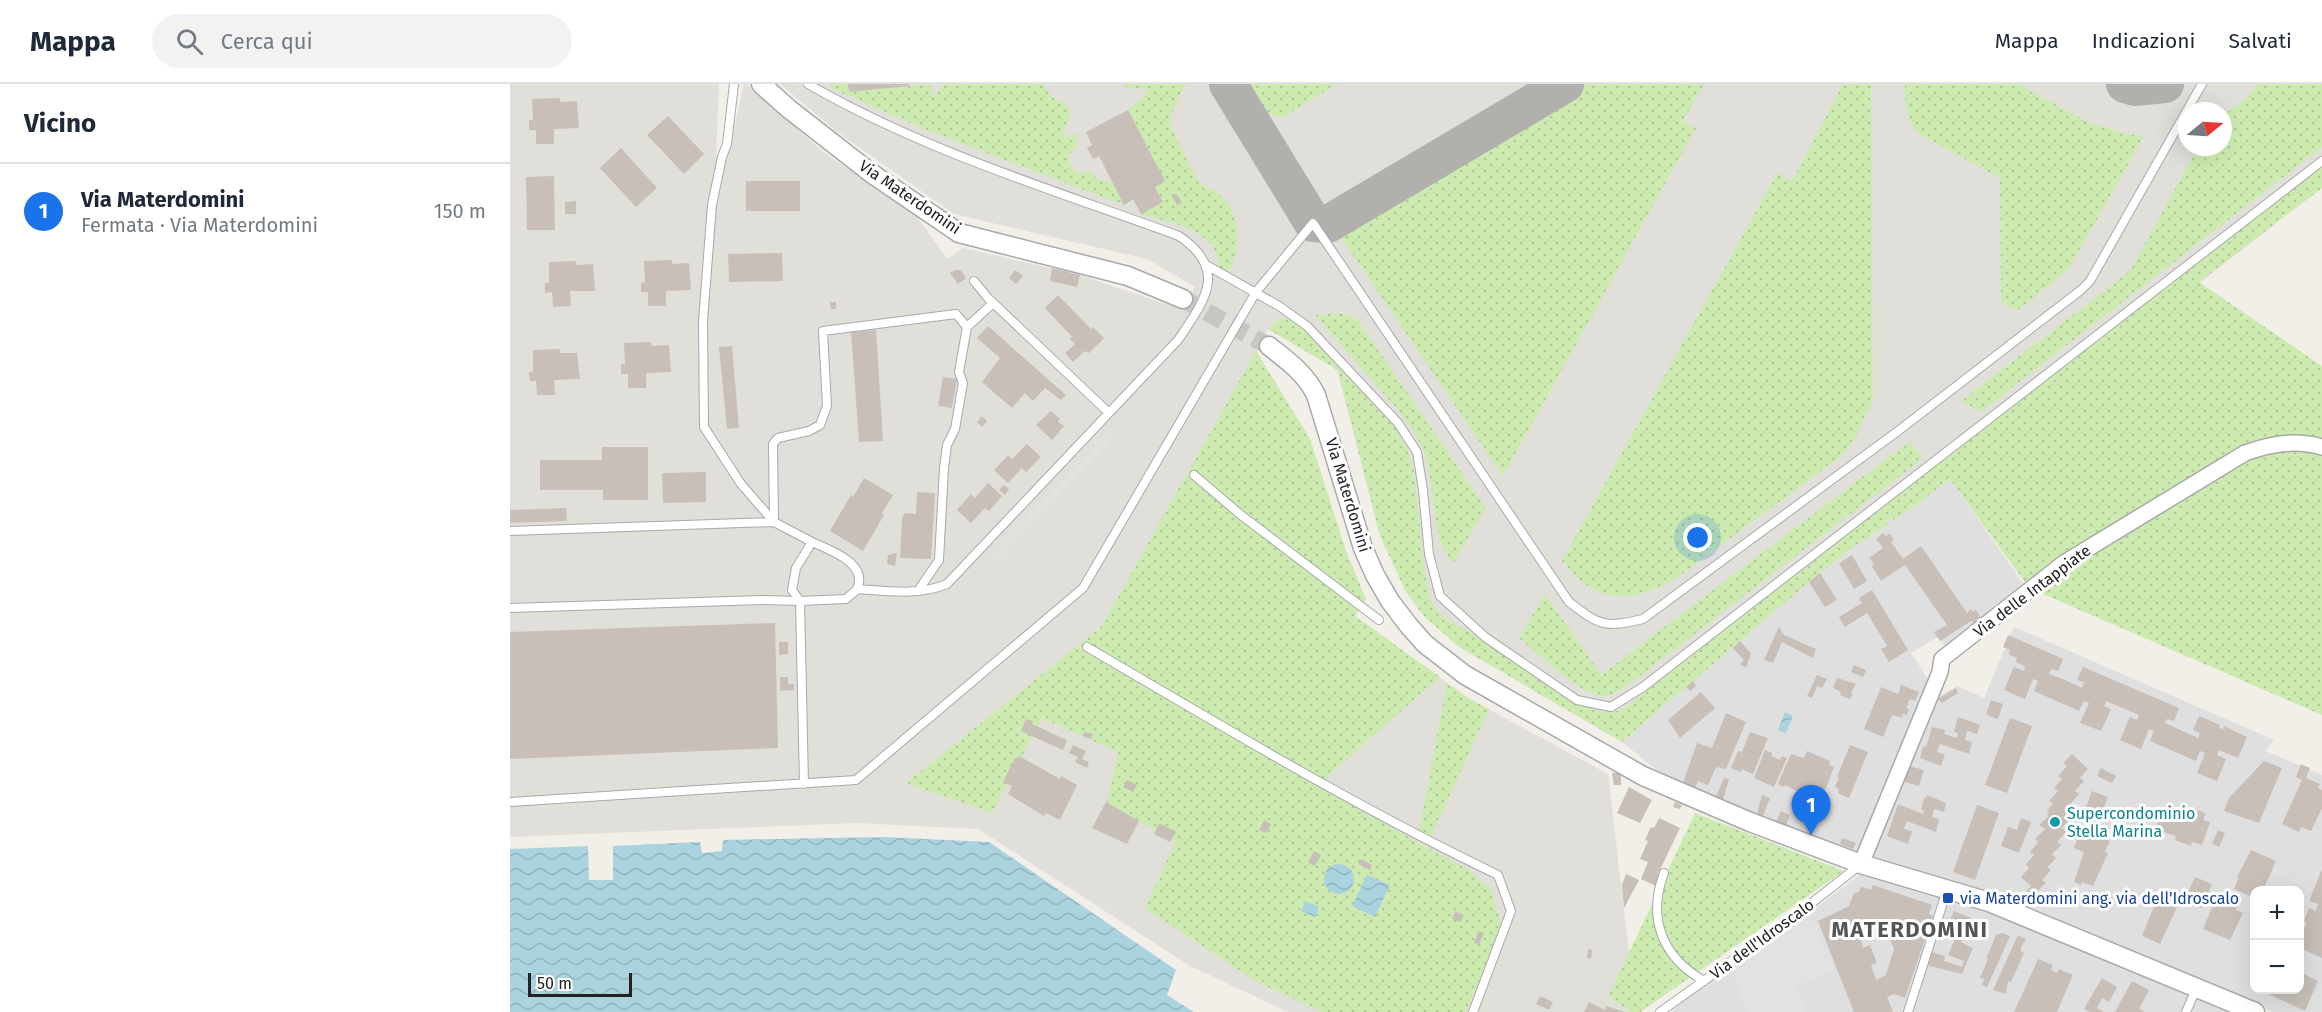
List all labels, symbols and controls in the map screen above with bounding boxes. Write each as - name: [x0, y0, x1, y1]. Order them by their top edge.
- search box: [152, 14, 572, 68]
- text: Mappa: [30, 25, 116, 58]
- icon: search: [173, 25, 206, 58]
- text: Cerca qui: [221, 28, 313, 55]
- text: Mappa: [1995, 28, 2059, 54]
- text: Indicazioni: [2092, 28, 2195, 54]
- text: Salvati: [2228, 28, 2292, 54]
- north arrow: [2178, 102, 2232, 156]
- text: Vicino: [24, 108, 96, 139]
- street label: Via Materdomini: [856, 156, 964, 238]
- text: Via Materdomini: [81, 186, 245, 213]
- text: 1: [39, 199, 48, 223]
- text: 150 m: [434, 199, 486, 223]
- text: Fermata · Via Materdomini: [81, 213, 318, 237]
- street label: Via Materdomini: [1322, 436, 1374, 554]
- your location: [1683, 523, 1712, 552]
- street label: Via delle Intappiate: [1970, 541, 2094, 641]
- pin: 1: [1792, 786, 1830, 835]
- place label: Supercondominio Stella Marina: [2067, 804, 2195, 841]
- marker: Supercondominio Stella Marina: [2048, 815, 2062, 829]
- map controls: [2250, 886, 2304, 994]
- button: +: [2250, 886, 2304, 940]
- place label: via Materdomini ang. via dell'Idroscalo: [1960, 889, 2239, 908]
- marker: via Materdomini ang. via dell'Idroscalo: [1941, 891, 1955, 905]
- street label: Via dell'Idroscalo: [1706, 895, 1818, 983]
- district label: MATERDOMINI: [1832, 916, 1988, 943]
- button: −: [2250, 940, 2304, 994]
- scale bar: [528, 970, 632, 998]
- text: 50 m: [537, 974, 572, 993]

